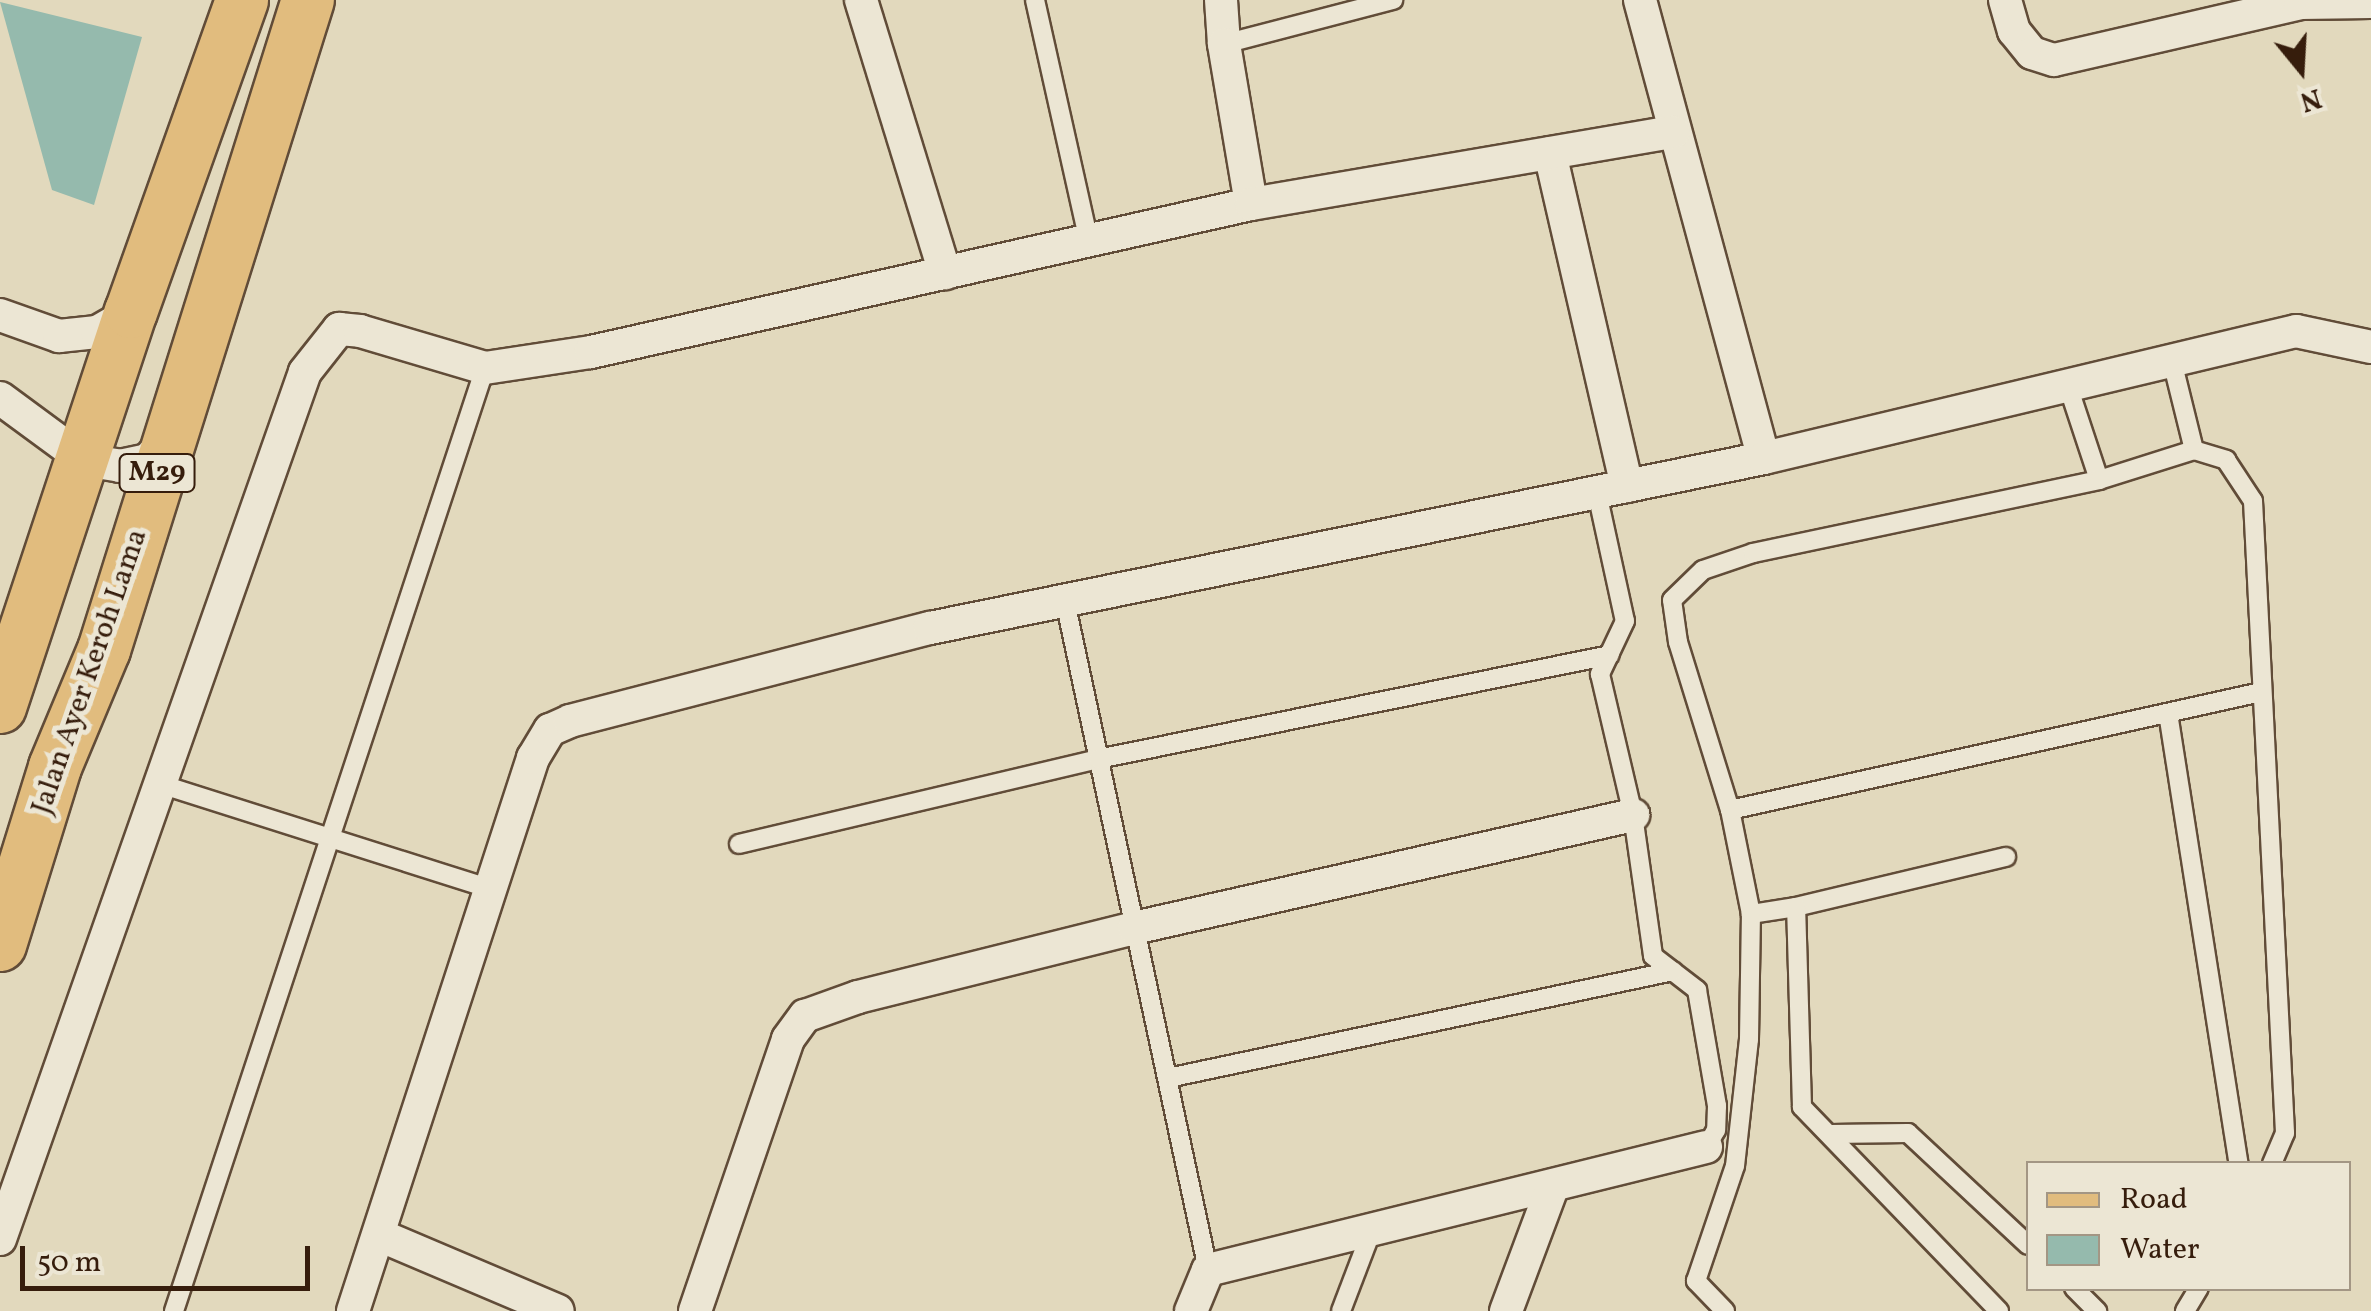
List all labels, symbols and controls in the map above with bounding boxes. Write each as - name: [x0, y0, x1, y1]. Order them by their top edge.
- north arrow: [2251, 20, 2351, 120]
- text: N: [2295, 77, 2326, 121]
- road number: M29: [117, 450, 197, 496]
- street label: Jalan Ayer Keroh Lama: [24, 525, 156, 819]
- legend: [2026, 1161, 2351, 1291]
- text: Road: [2120, 1179, 2188, 1221]
- scale bar: [25, 1226, 315, 1288]
- text: Water: [2120, 1229, 2200, 1271]
- text: 50 m: [37, 1242, 101, 1284]

